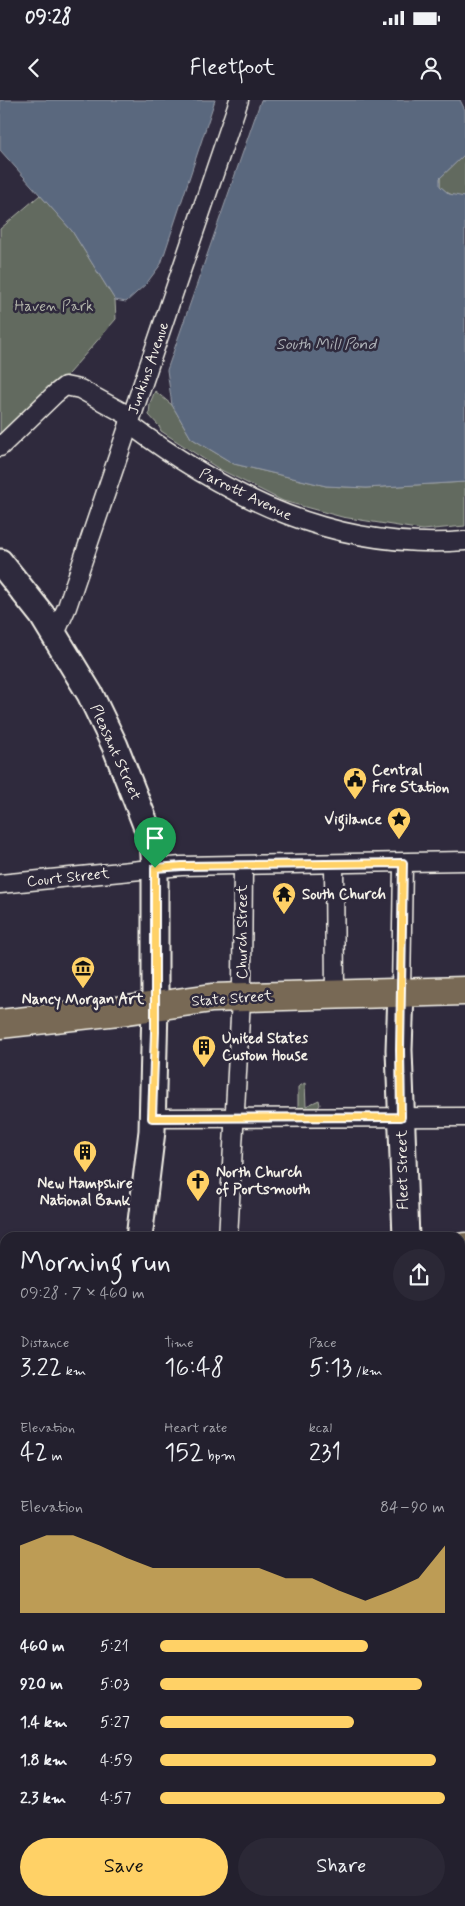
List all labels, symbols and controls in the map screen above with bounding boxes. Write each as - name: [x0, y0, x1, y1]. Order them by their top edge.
- text: 09:28: [25, 5, 72, 30]
- icon: back: [20, 54, 48, 82]
- text: Fleetfoot: [190, 54, 275, 82]
- icon: person: [417, 54, 445, 82]
- park label: Haven Park: [14, 297, 94, 317]
- street label: Junkins Avenue: [124, 319, 174, 417]
- water label: South Mill Pond: [276, 334, 378, 355]
- street label: Parrott Avenue: [196, 464, 295, 526]
- street label: Pleasant Street: [85, 701, 145, 804]
- place label: Central Fire Station: [372, 761, 450, 798]
- public building icon: Central Fire Station: [342, 766, 368, 800]
- place icon: Vigilance: [386, 806, 412, 840]
- place label: Vigilance: [325, 810, 383, 832]
- pin: [134, 817, 176, 868]
- icon: arrive: [141, 824, 169, 852]
- street label: Court Street: [26, 864, 111, 892]
- temple icon: South Church: [271, 881, 297, 915]
- street label: Church Street: [233, 885, 253, 979]
- place label: South Church: [302, 885, 386, 905]
- museum icon: Nancy Morgan Art: [70, 955, 96, 989]
- street label: State Street: [191, 986, 274, 1012]
- place label: Nancy Morgan Art: [22, 990, 145, 1011]
- place label: United States Custom House: [222, 1029, 309, 1066]
- building icon: United States Custom House: [191, 1034, 217, 1068]
- street label: Fleet Street: [392, 1130, 414, 1210]
- building icon: New Hampshire National Bank: [72, 1139, 98, 1173]
- place label: North Church of Portsmouth: [216, 1163, 311, 1200]
- church icon: North Church of Portsmouth: [185, 1168, 211, 1202]
- place label: New Hampshire National Bank: [37, 1174, 133, 1211]
- text: Morning run: [20, 1245, 171, 1282]
- button: share: [393, 1249, 445, 1301]
- text: 09:28 · 7 × 460 m: [20, 1283, 145, 1304]
- text: Distance: [20, 1334, 69, 1352]
- text: Time: [164, 1334, 194, 1352]
- text: Pace: [309, 1334, 337, 1352]
- text: 3.22: [20, 1352, 62, 1385]
- text: 16:48: [164, 1352, 224, 1385]
- text: 5:13: [309, 1352, 352, 1385]
- text: km: [62, 1362, 86, 1380]
- text: /km: [352, 1362, 382, 1380]
- text: Elevation: [20, 1419, 75, 1437]
- text: Heart rate: [164, 1419, 227, 1437]
- text: kcal: [309, 1419, 332, 1437]
- text: 42: [20, 1437, 48, 1470]
- text: 152: [164, 1437, 204, 1470]
- text: 231: [309, 1437, 341, 1470]
- text: m: [48, 1447, 63, 1465]
- text: bpm: [204, 1447, 236, 1465]
- text: Elevation: [20, 1497, 83, 1518]
- text: 84–90 m: [380, 1497, 445, 1518]
- text: 460 m: [20, 1636, 65, 1657]
- text: 5:21: [100, 1636, 129, 1657]
- text: 920 m: [20, 1674, 63, 1695]
- text: 5:03: [100, 1674, 130, 1695]
- text: 1.4 km: [20, 1712, 67, 1733]
- text: 5:27: [100, 1712, 130, 1733]
- text: 1.8 km: [20, 1750, 67, 1771]
- text: 4:59: [100, 1750, 133, 1771]
- text: 2.3 km: [20, 1788, 66, 1809]
- text: 4:57: [100, 1788, 131, 1809]
- button: Save: [20, 1838, 228, 1896]
- button: Share: [238, 1838, 445, 1896]

